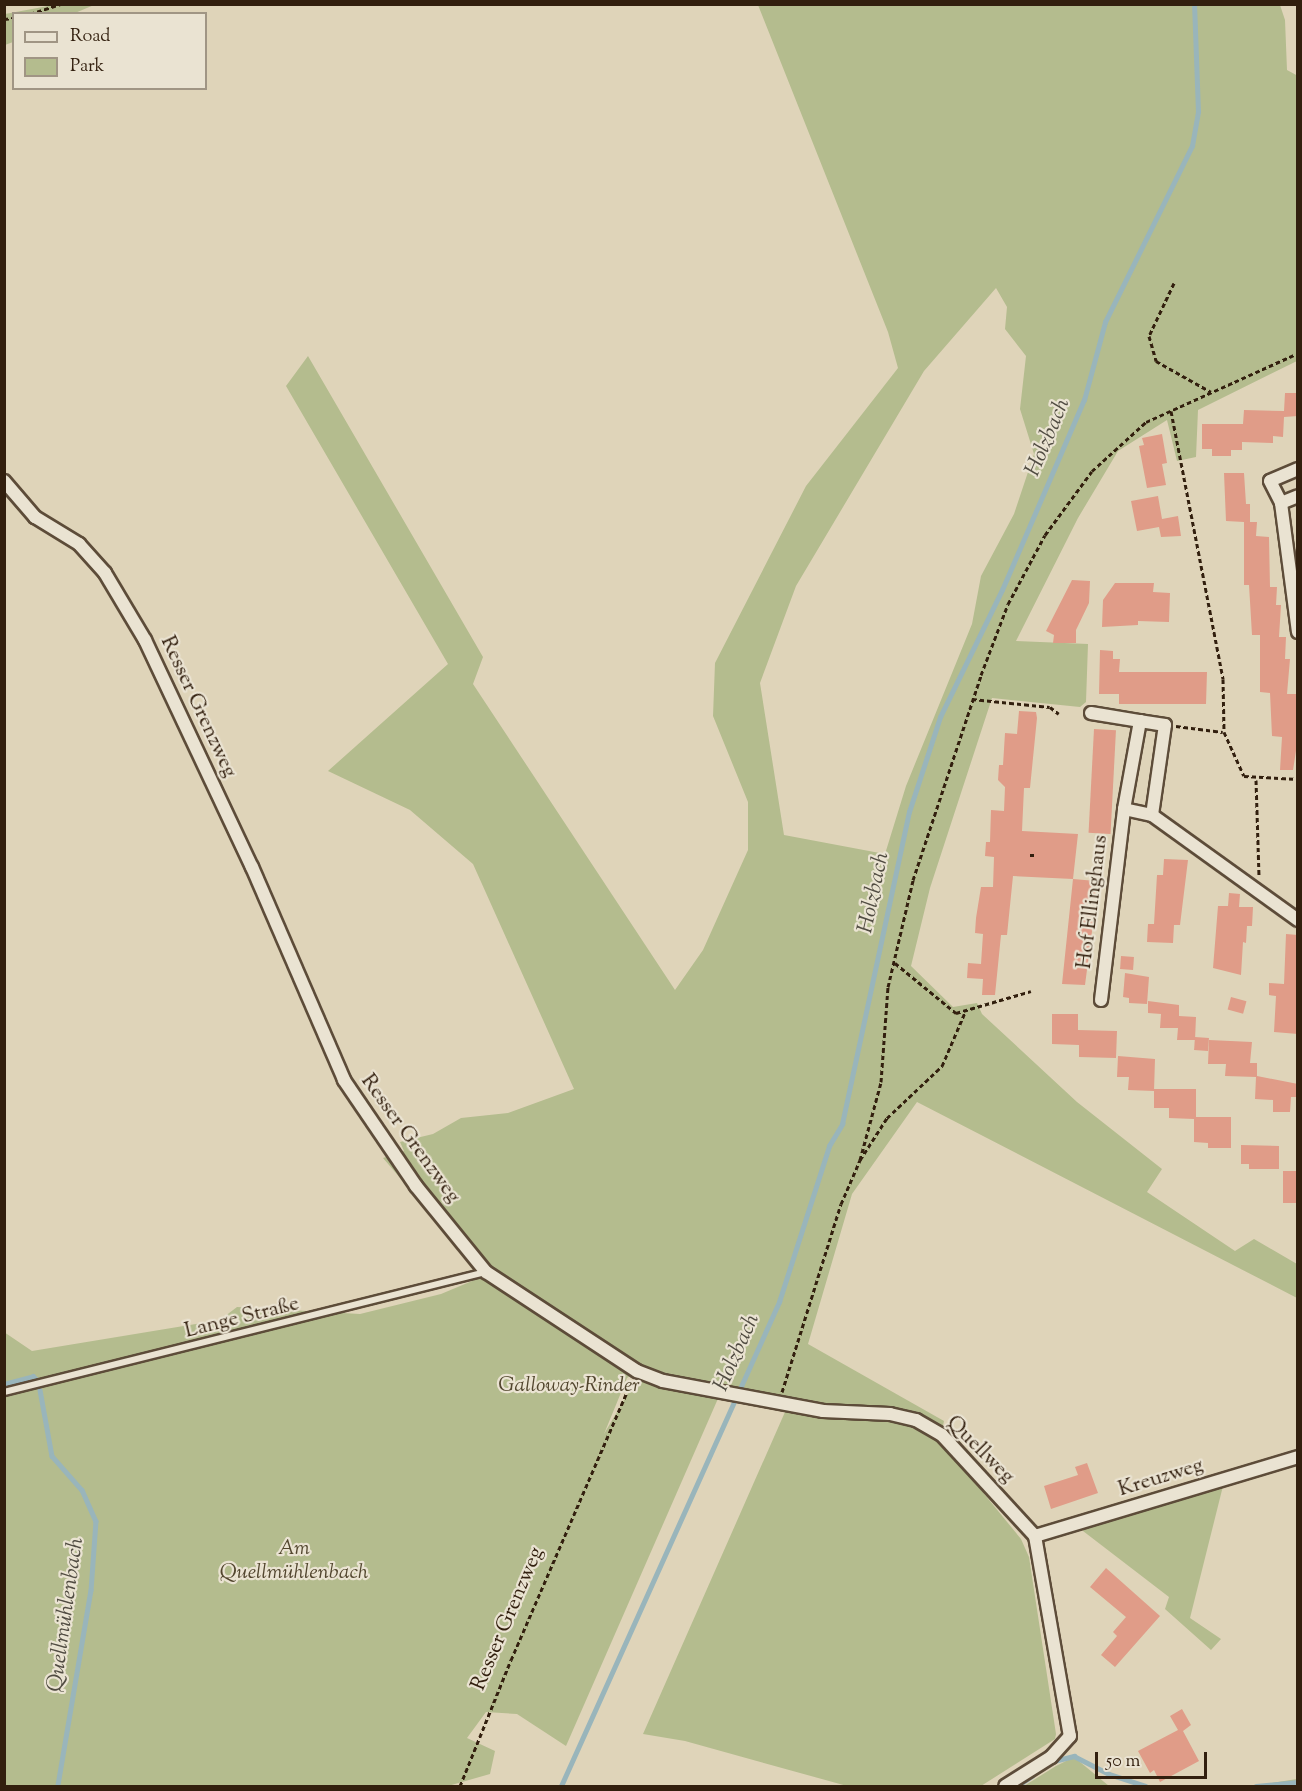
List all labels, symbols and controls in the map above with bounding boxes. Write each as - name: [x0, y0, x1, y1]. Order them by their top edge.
- legend: [12, 12, 207, 90]
- text: Road: [70, 24, 110, 50]
- text: Park: [70, 54, 104, 80]
- water label: Holzbach: [1021, 395, 1077, 481]
- street label: Resser Grenzweg: [154, 632, 242, 782]
- street label: Hof Ellinghaus: [1072, 834, 1114, 970]
- water label: Holzbach: [854, 850, 896, 936]
- street label: Resser Grenzweg: [355, 1070, 465, 1208]
- street label: Lange Straße: [182, 1292, 302, 1344]
- water label: Holzbach: [709, 1310, 767, 1396]
- park label: Galloway-Rinder: [498, 1373, 640, 1399]
- street label: Quellweg: [941, 1411, 1019, 1489]
- street label: Kreuzweg: [1115, 1453, 1207, 1503]
- water label: Quellmühlenbach: [43, 1536, 91, 1694]
- park label: Am Quellmühlenbach: [220, 1536, 368, 1586]
- street label: Resser Grenzweg: [466, 1544, 550, 1694]
- scale bar: [1098, 1740, 1210, 1778]
- text: 50 m: [1106, 1749, 1140, 1775]

